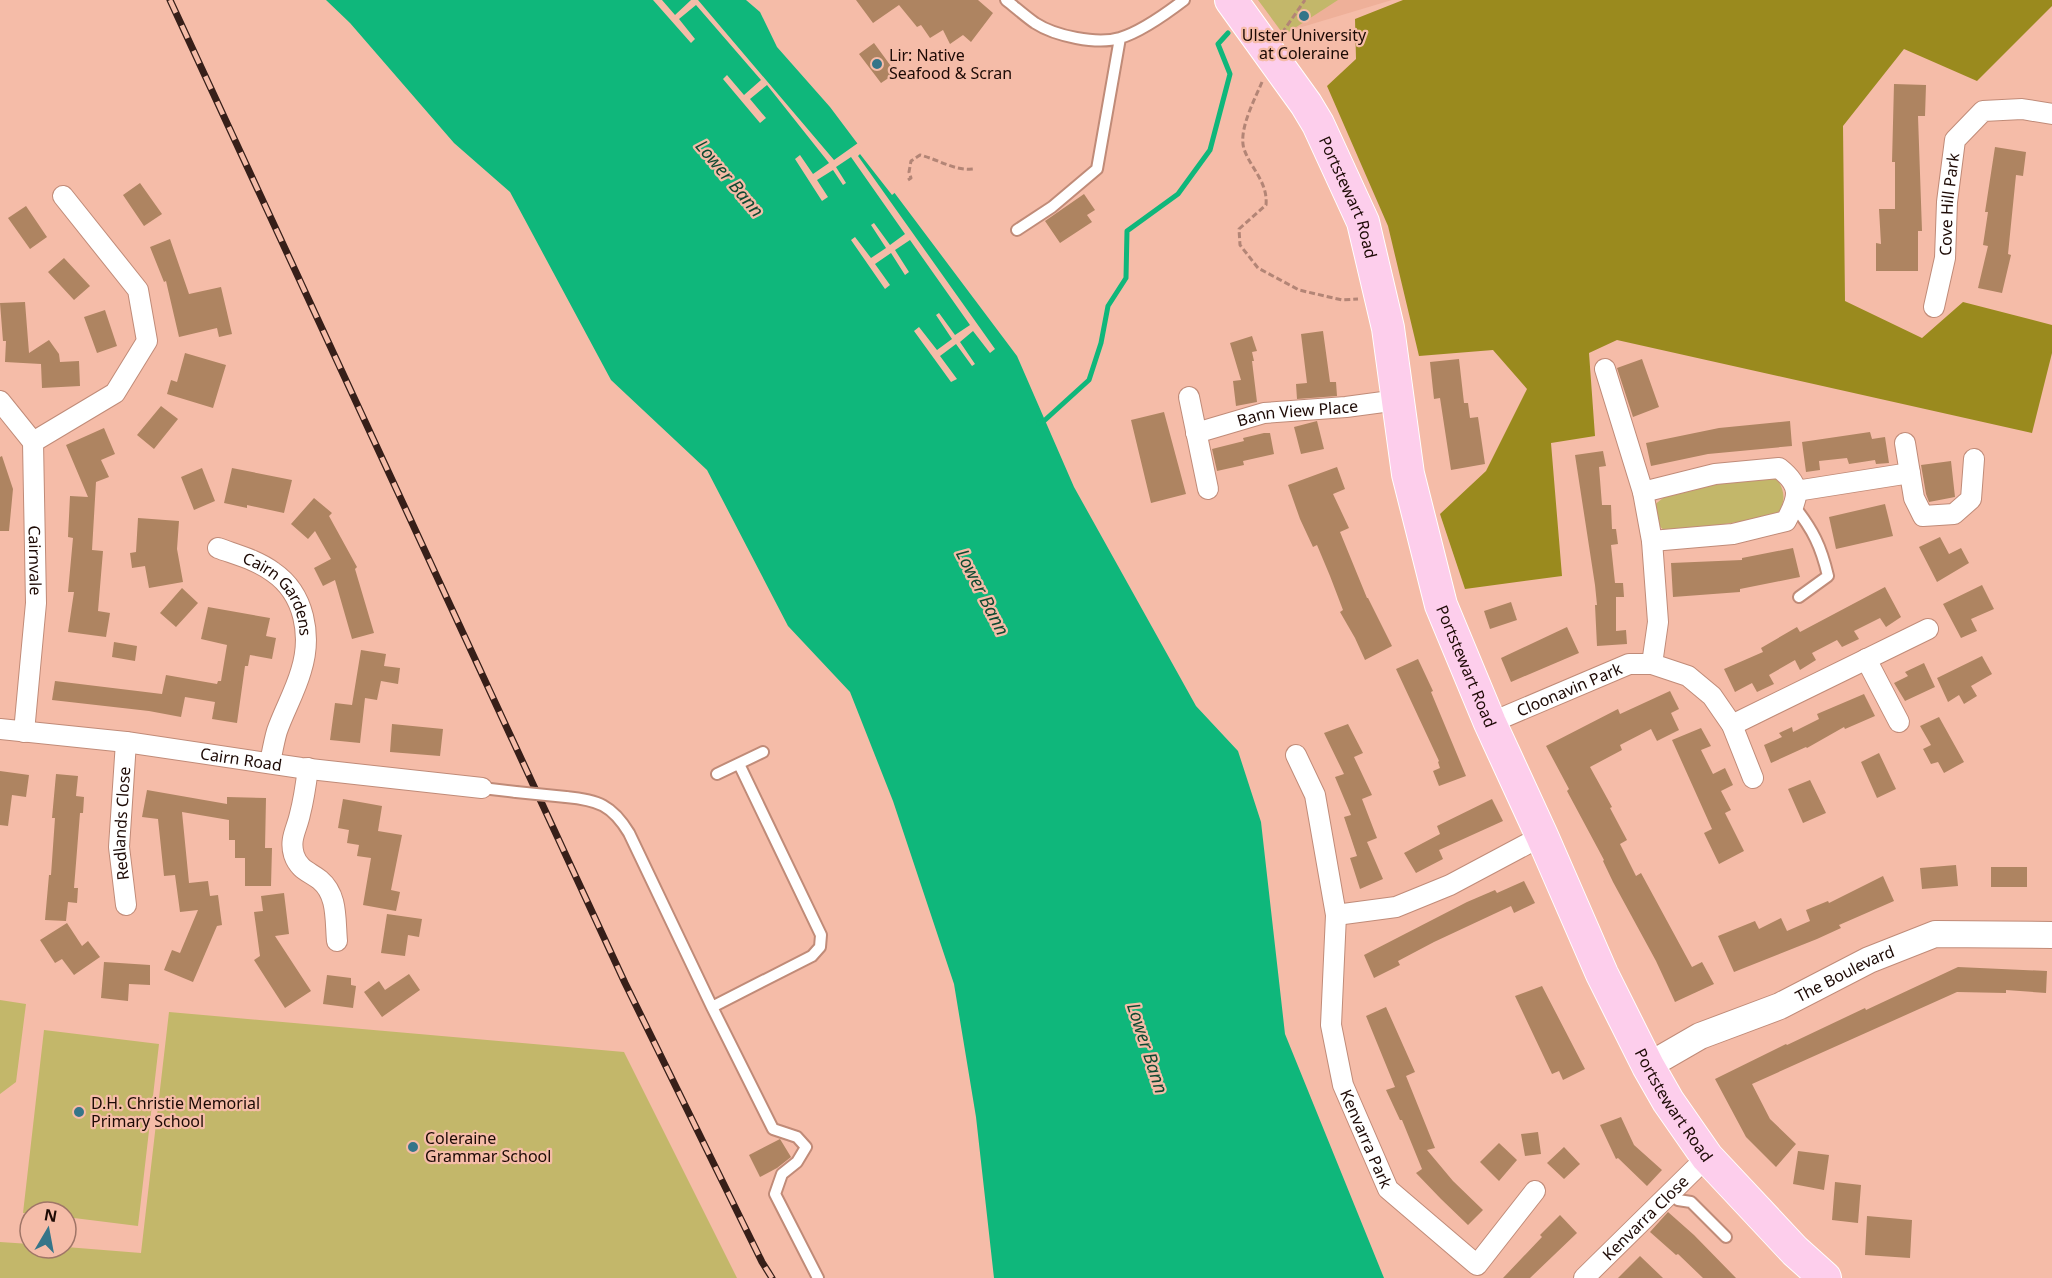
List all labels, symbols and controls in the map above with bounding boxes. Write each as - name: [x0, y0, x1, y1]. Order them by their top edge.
- marker: Ulster University at Coleraine: [1297, 9, 1311, 23]
- place label: Ulster University at Coleraine: [1242, 24, 1367, 64]
- place label: Lir: Native Seafood & Scran: [889, 44, 1012, 84]
- marker: Lir: Native Seafood & Scran: [870, 57, 884, 71]
- street label: Portstewart Road: [1314, 132, 1382, 260]
- water label: Lower Bann: [691, 134, 769, 222]
- street label: Cove Hill Park: [1934, 151, 1964, 256]
- street label: Bann View Place: [1234, 395, 1359, 431]
- street label: Cairnvale: [24, 525, 47, 596]
- water label: Lower Bann: [951, 545, 1015, 639]
- street label: Cairn Gardens: [240, 547, 317, 637]
- street label: Portstewart Road: [1431, 602, 1502, 731]
- street label: Cloonavin Park: [1513, 657, 1626, 722]
- street label: Cairn Road: [199, 742, 283, 776]
- street label: Redlands Close: [108, 766, 135, 882]
- street label: The Boulevard: [1791, 940, 1898, 1007]
- water label: Lower Bann: [1122, 1000, 1174, 1096]
- street label: Portstewart Road: [1630, 1045, 1718, 1166]
- street label: Kenvarra Park: [1335, 1086, 1398, 1192]
- place label: D.H. Christie Memorial Primary School: [91, 1092, 260, 1132]
- marker: D.H. Christie Memorial Primary School: [72, 1105, 86, 1119]
- place label: Coleraine Grammar School: [425, 1127, 551, 1167]
- marker: Coleraine Grammar School: [406, 1140, 420, 1154]
- street label: Kenvarra Close: [1597, 1170, 1693, 1265]
- north arrow: [18, 1200, 78, 1260]
- text: N: [42, 1203, 59, 1227]

